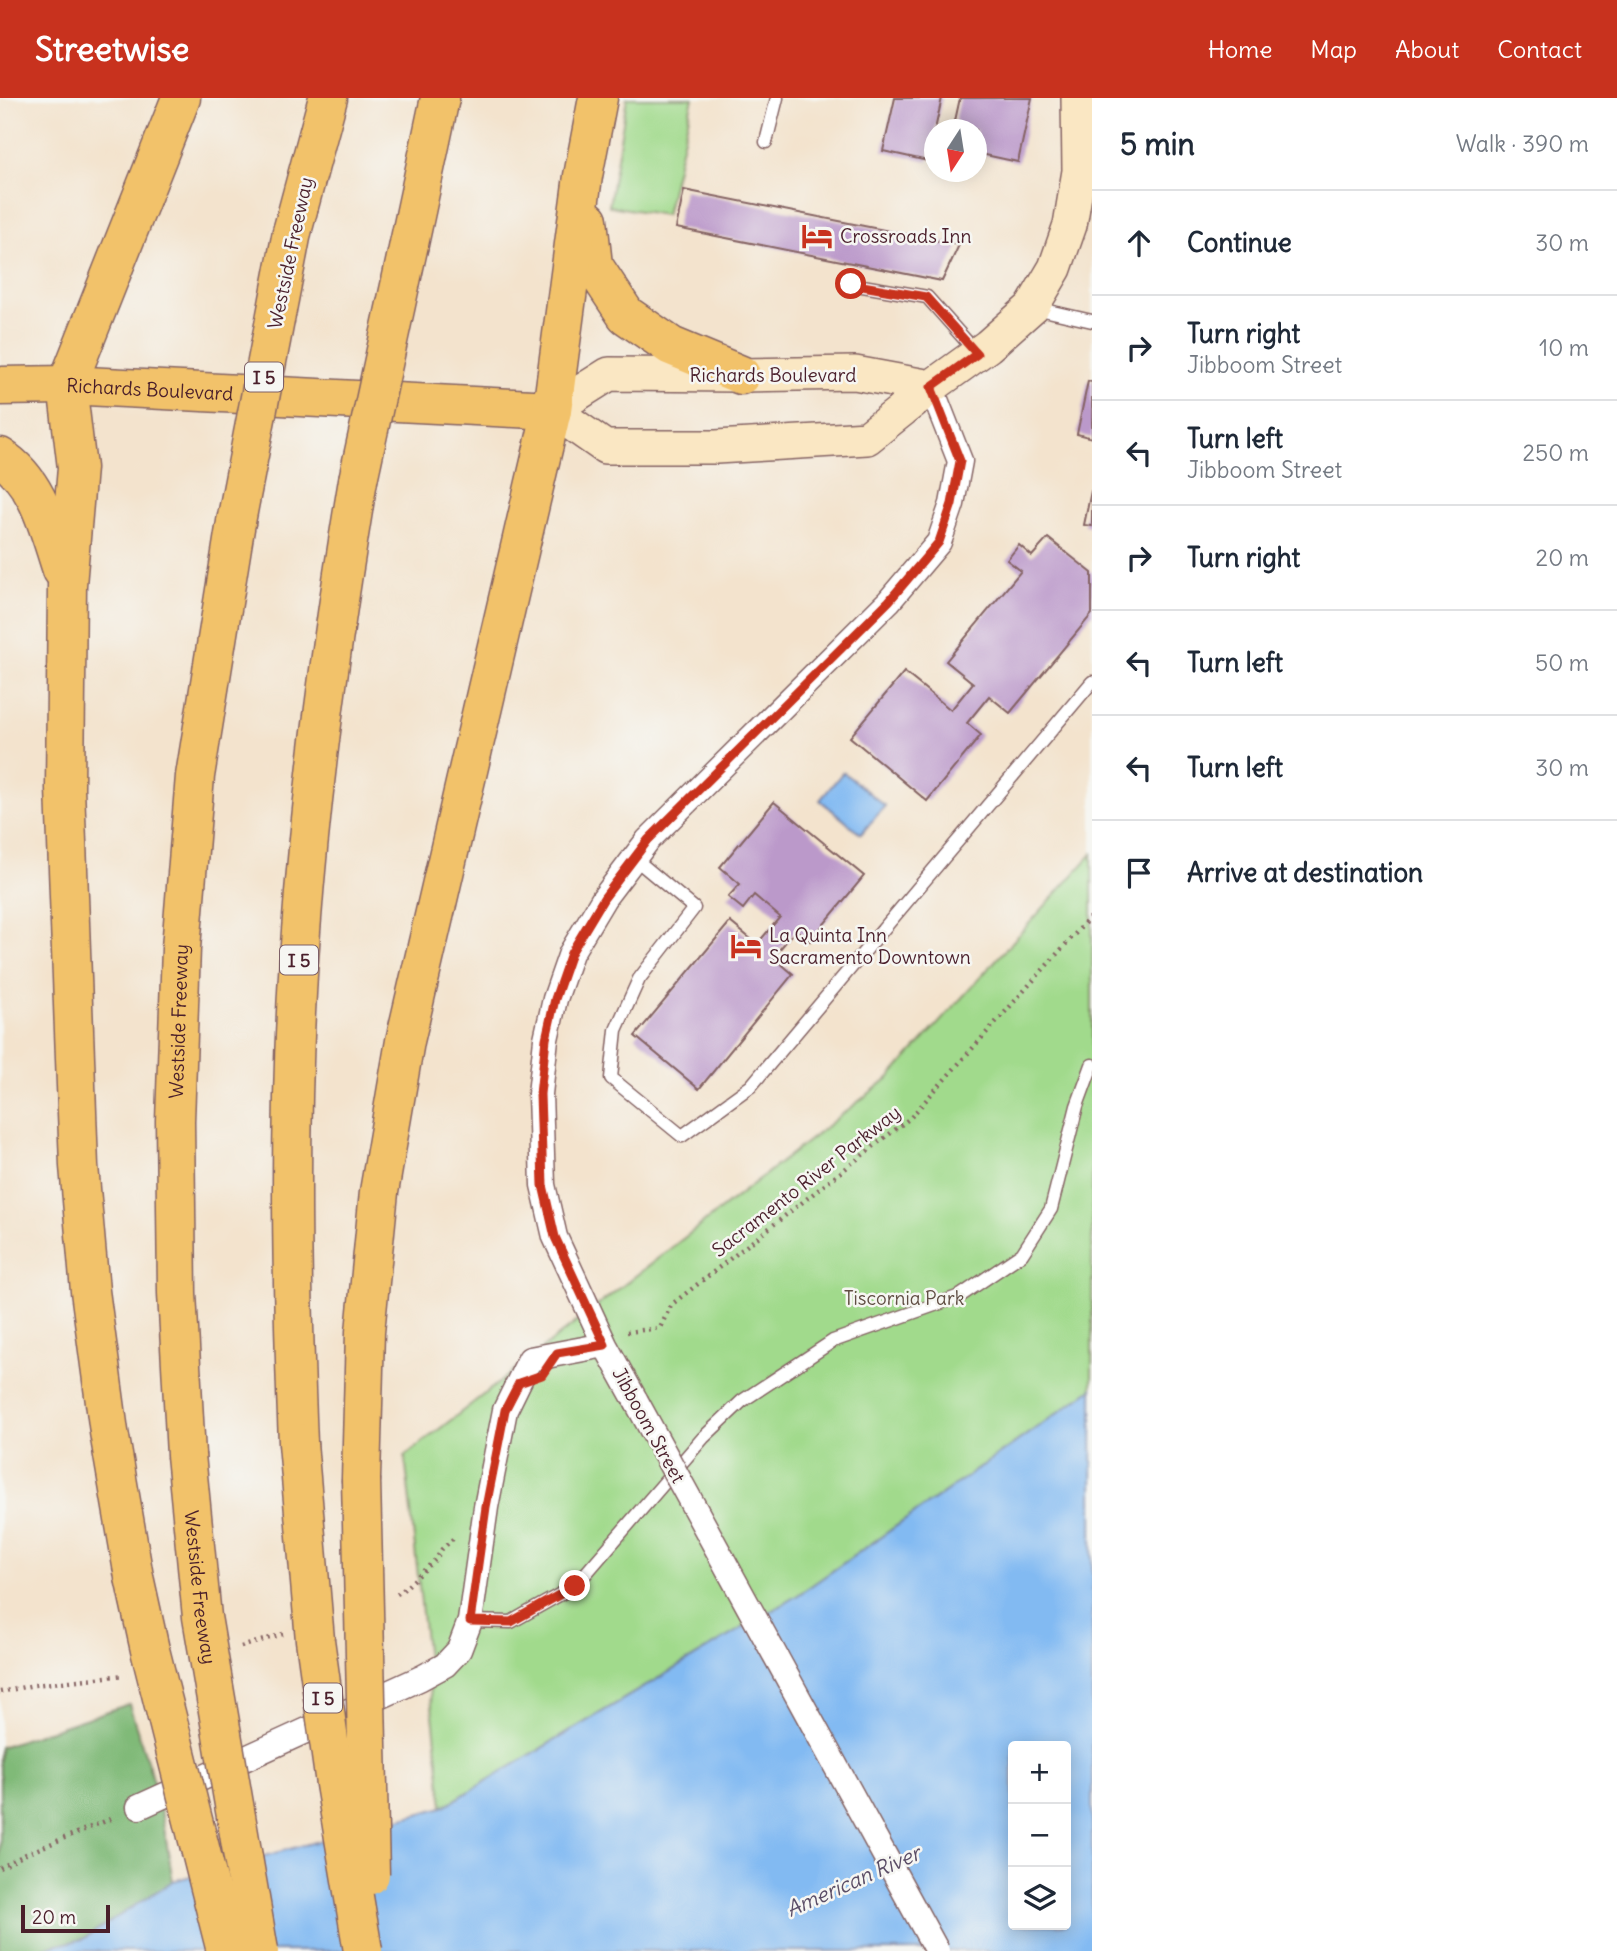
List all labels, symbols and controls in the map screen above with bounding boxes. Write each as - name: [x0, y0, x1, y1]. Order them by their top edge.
- text: Streetwise: [35, 28, 189, 70]
- text: Home: [1208, 34, 1272, 64]
- text: Map: [1310, 34, 1357, 64]
- text: About: [1395, 34, 1459, 64]
- text: Contact: [1497, 34, 1582, 64]
- north arrow: [924, 119, 987, 182]
- text: 5 min: [1120, 125, 1195, 163]
- text: Walk · 390 m: [1456, 129, 1589, 158]
- street label: Westside Freeway: [262, 175, 318, 331]
- hotel icon: Crossroads Inn: [800, 219, 834, 253]
- place label: Crossroads Inn: [840, 224, 971, 248]
- icon: ahead: [1120, 224, 1158, 262]
- text: Continue: [1187, 226, 1292, 259]
- text: 30 m: [1535, 228, 1589, 257]
- route start: [835, 268, 866, 299]
- text: Turn right: [1187, 317, 1300, 350]
- icon: right: [1120, 329, 1158, 367]
- text: 10 m: [1539, 333, 1589, 362]
- text: Jibboom Street: [1187, 350, 1342, 379]
- road number: I 5: [245, 362, 283, 391]
- street label: Richards Boulevard: [689, 363, 857, 387]
- street label: Richards Boulevard: [66, 373, 234, 406]
- text: Turn left: [1187, 422, 1283, 455]
- icon: left: [1120, 434, 1158, 472]
- text: 250 m: [1522, 438, 1589, 467]
- text: Jibboom Street: [1187, 455, 1342, 484]
- icon: right: [1120, 539, 1158, 577]
- text: Turn right: [1187, 541, 1300, 574]
- text: 20 m: [1536, 543, 1589, 572]
- icon: left: [1120, 644, 1158, 682]
- text: Turn left: [1187, 646, 1283, 679]
- text: 50 m: [1535, 648, 1589, 677]
- icon: left: [1120, 749, 1158, 787]
- text: Turn left: [1187, 751, 1283, 784]
- text: 30 m: [1535, 753, 1589, 782]
- icon: arrive: [1120, 854, 1158, 892]
- text: Arrive at destination: [1187, 856, 1423, 889]
- place label: La Quinta Inn Sacramento Downtown: [769, 923, 971, 969]
- hotel icon: La Quinta Inn Sacramento Downtown: [729, 929, 763, 963]
- street label: Westside Freeway: [164, 944, 193, 1099]
- road number: I 5: [280, 946, 318, 974]
- street label: Sacramento River Parkway: [707, 1100, 905, 1262]
- park label: Tiscornia Park: [844, 1286, 965, 1310]
- street label: Jibboom Street: [607, 1363, 691, 1487]
- street label: Westside Freeway: [180, 1509, 222, 1666]
- route end: [559, 1570, 590, 1601]
- road number: I 5: [304, 1684, 342, 1713]
- map controls: [1008, 1741, 1071, 1930]
- button: +: [1008, 1741, 1071, 1804]
- button: −: [1008, 1804, 1071, 1867]
- water label: American River: [782, 1838, 927, 1923]
- button: layers: [1008, 1867, 1071, 1930]
- scale bar: [21, 1902, 110, 1934]
- text: 20 m: [32, 1905, 76, 1929]

